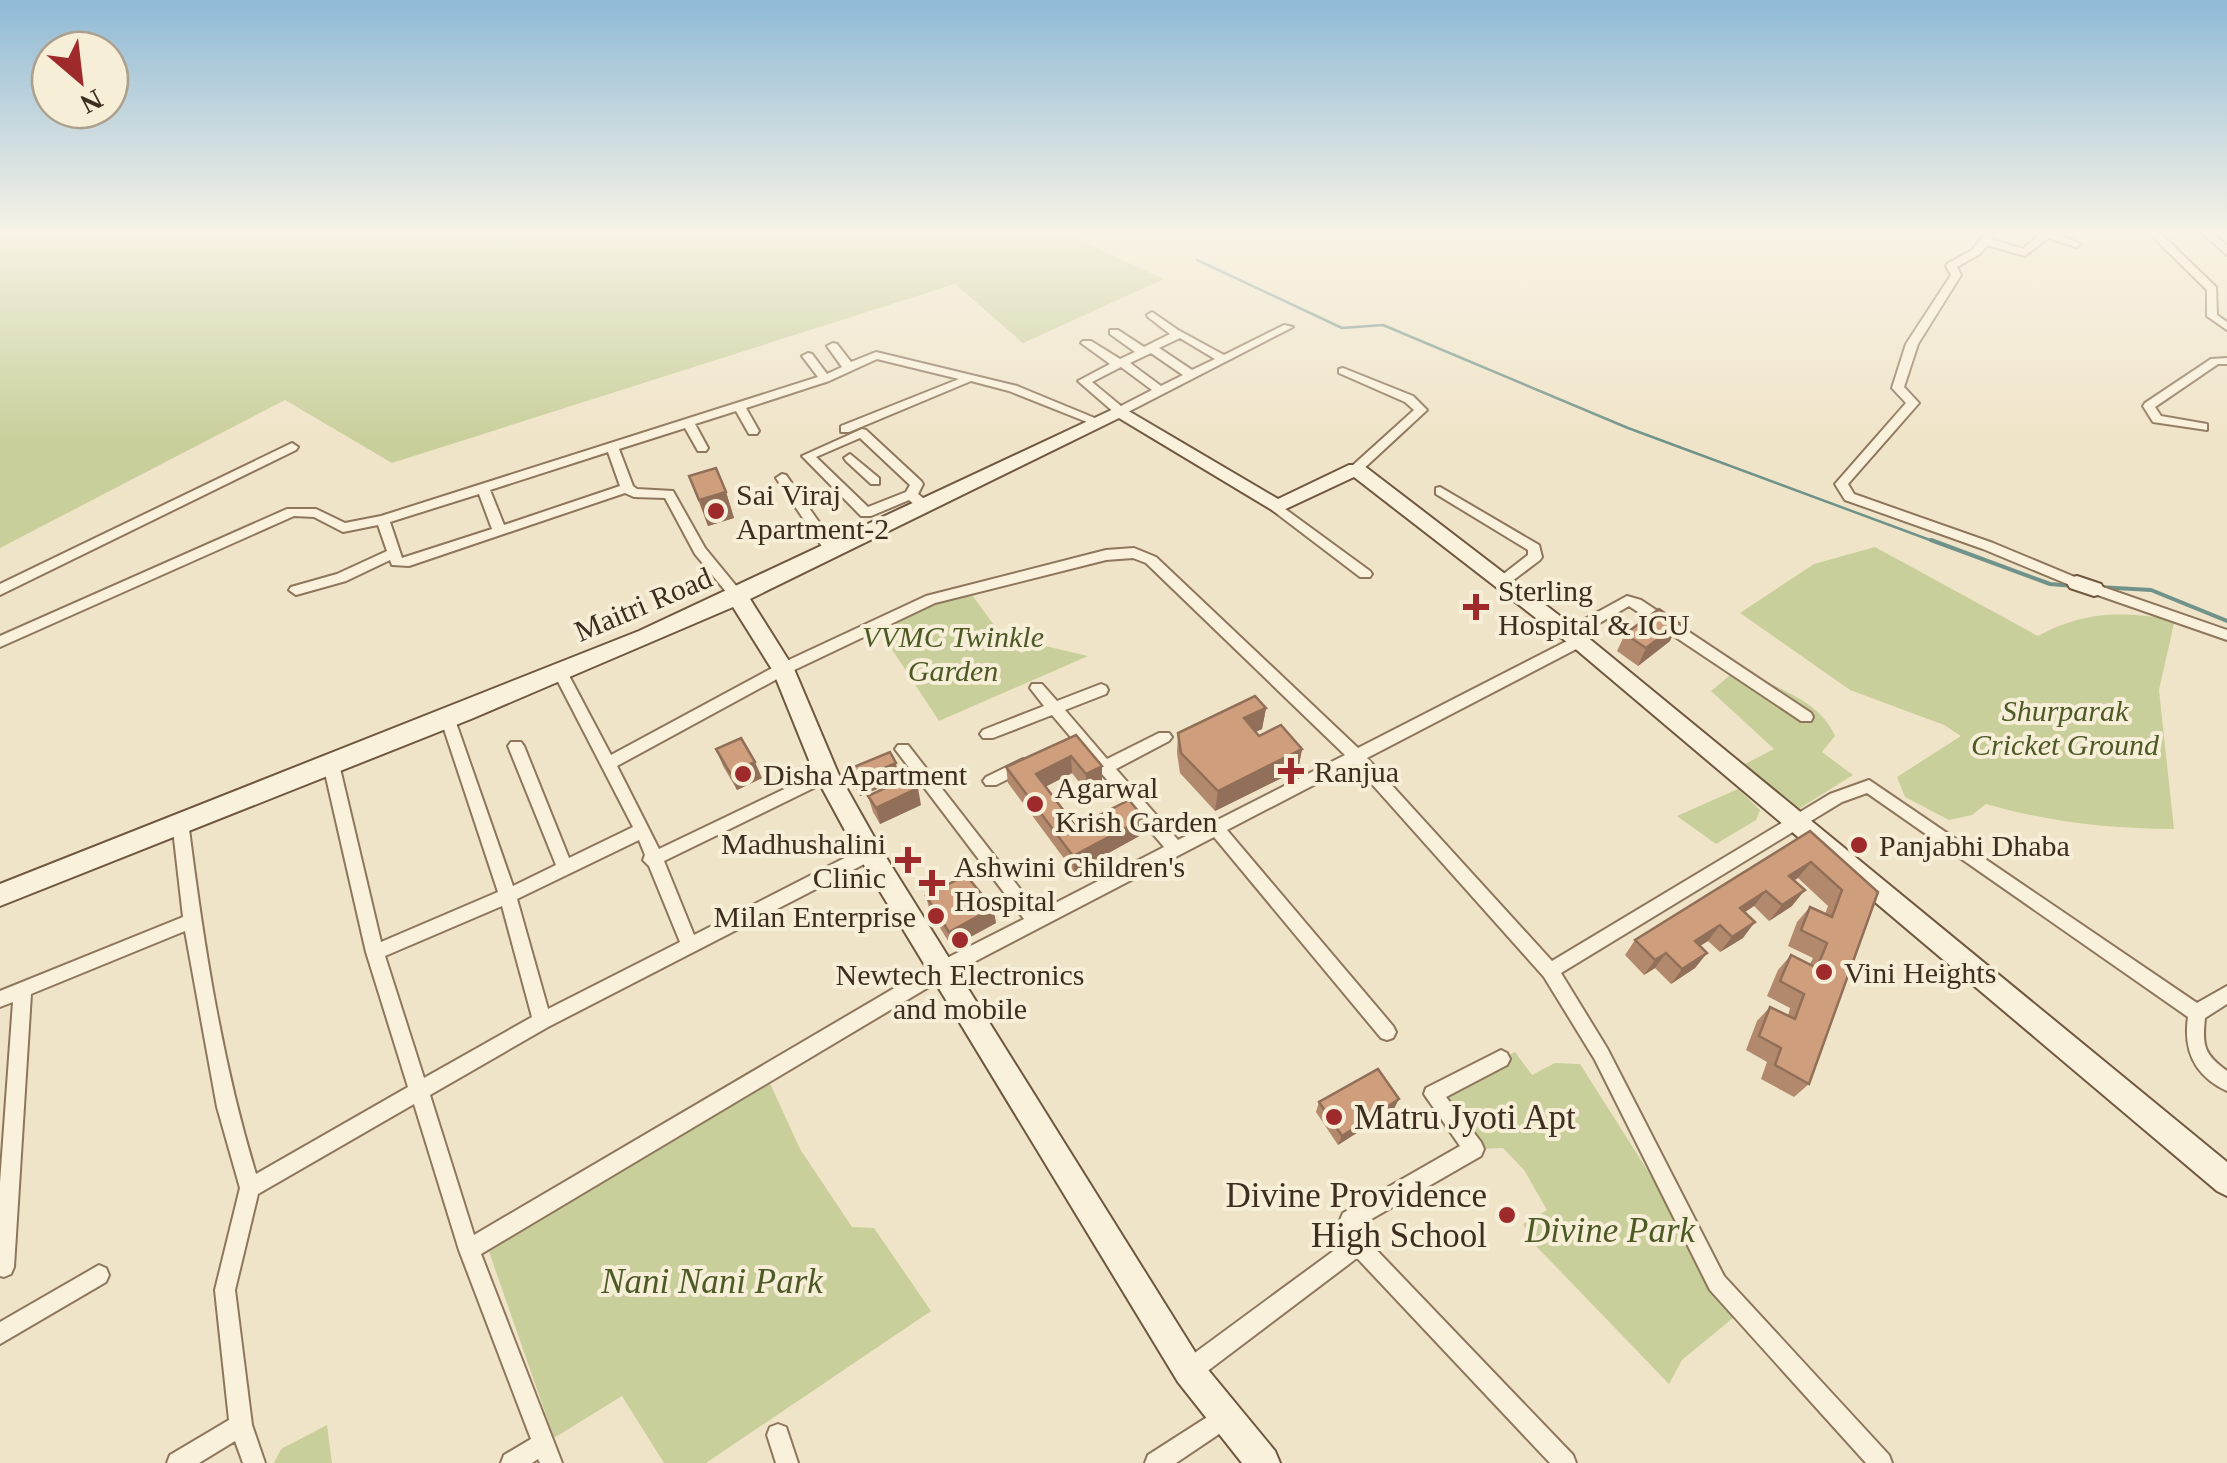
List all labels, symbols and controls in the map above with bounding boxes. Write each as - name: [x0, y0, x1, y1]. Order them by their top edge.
- north arrow: [30, 30, 130, 130]
- text: N: [75, 83, 108, 120]
- place label: Sai Viraj Apartment-2: [736, 478, 889, 545]
- marker: Sai Viraj Apartment-2: [705, 500, 727, 522]
- street label: Maitri Road: [569, 560, 717, 648]
- place label: Sterling Hospital & ICU: [1498, 574, 1690, 641]
- marker: Sterling Hospital & ICU: [1463, 594, 1489, 620]
- park label: VVMC Twinkle Garden: [862, 620, 1044, 687]
- park label: Shurparak Cricket Ground: [1971, 694, 2160, 761]
- place label: Ranjua: [1314, 755, 1399, 788]
- place label: Disha Apartment: [763, 758, 968, 791]
- marker: Ranjua: [1278, 758, 1304, 784]
- marker: Disha Apartment: [732, 763, 754, 785]
- place label: Agarwal Krish Garden: [1055, 771, 1217, 838]
- marker: Agarwal Krish Garden: [1024, 793, 1046, 815]
- place label: Madhushalini Clinic: [721, 827, 886, 894]
- place label: Panjabhi Dhaba: [1879, 829, 2070, 862]
- marker: Panjabhi Dhaba: [1848, 834, 1870, 856]
- marker: Madhushalini Clinic: [895, 847, 921, 873]
- place label: Ashwini Children's Hospital: [954, 850, 1185, 917]
- marker: Ashwini Children's Hospital: [919, 870, 945, 896]
- place label: Milan Enterprise: [714, 900, 916, 933]
- marker: Milan Enterprise: [925, 905, 947, 927]
- marker: Newtech Electronics and mobile: [949, 929, 971, 951]
- place label: Vini Heights: [1844, 956, 1996, 989]
- place label: Newtech Electronics and mobile: [835, 958, 1085, 1025]
- marker: Vini Heights: [1813, 961, 1835, 983]
- place label: Matru Jyoti Apt: [1354, 1098, 1576, 1137]
- marker: Matru Jyoti Apt: [1323, 1106, 1345, 1128]
- place label: Divine Providence High School: [1226, 1176, 1487, 1255]
- marker: Divine Providence High School: [1496, 1204, 1518, 1226]
- park label: Divine Park: [1524, 1211, 1697, 1250]
- park label: Nani Nani Park: [600, 1262, 824, 1301]

